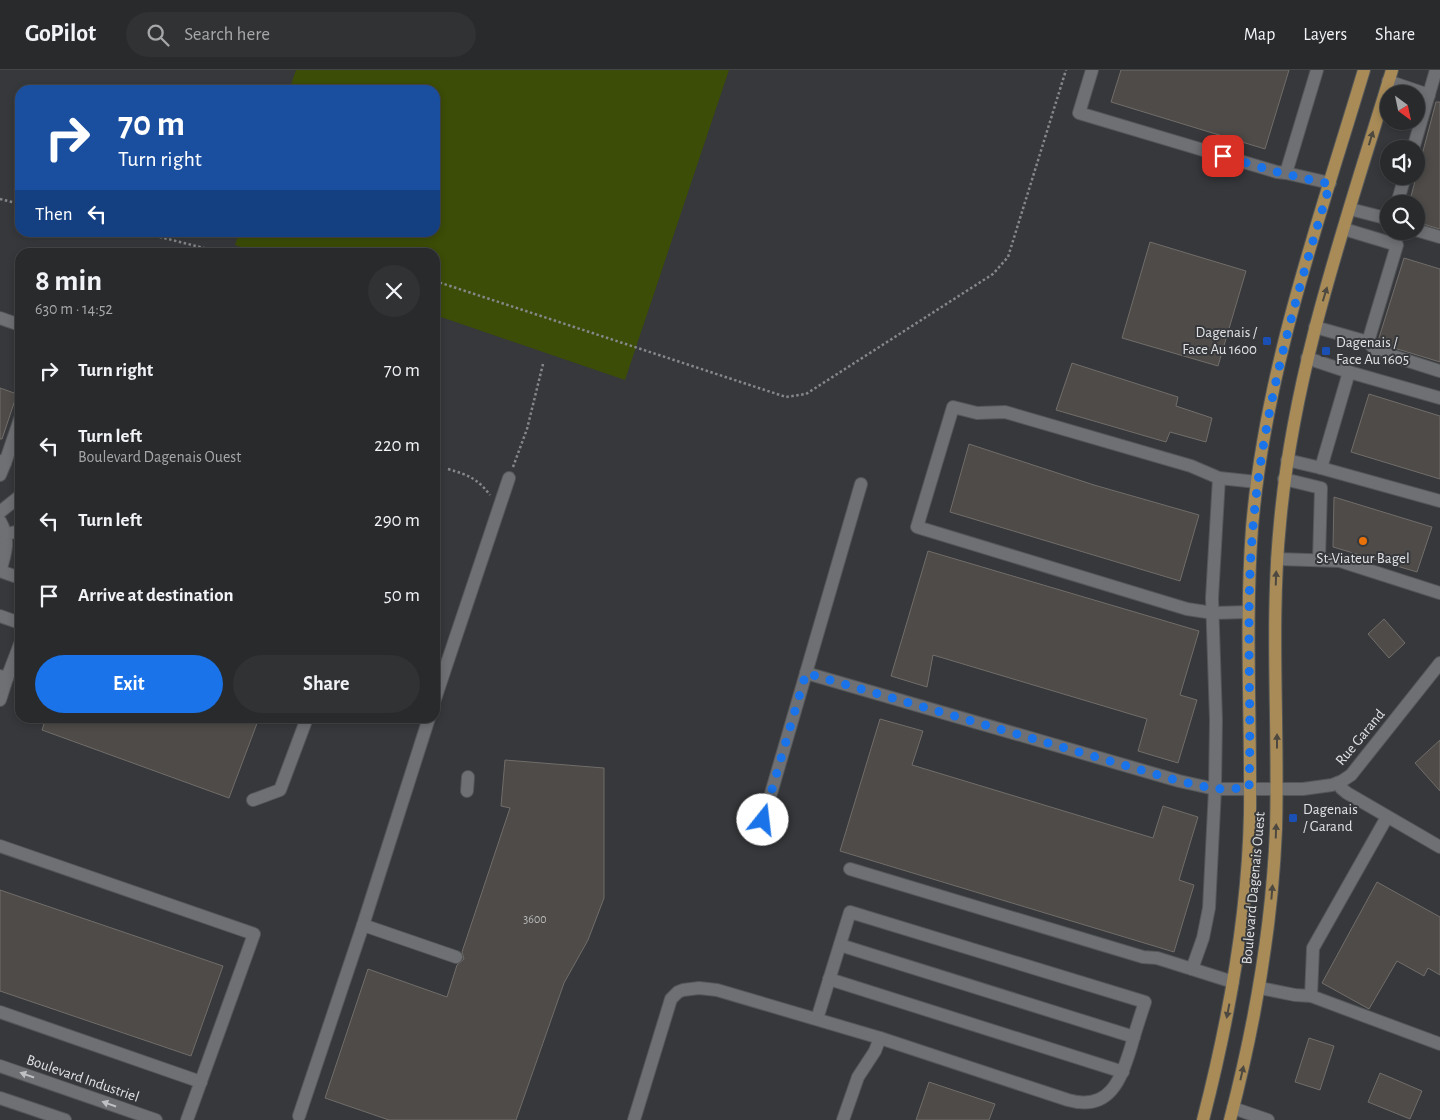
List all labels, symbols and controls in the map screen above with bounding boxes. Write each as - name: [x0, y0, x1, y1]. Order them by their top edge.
- search box: [126, 12, 476, 57]
- icon: search: [144, 21, 172, 49]
- text: GoPilot: [25, 22, 96, 46]
- text: Search here: [184, 25, 270, 44]
- text: Map: [1244, 26, 1275, 44]
- text: Layers: [1303, 26, 1347, 44]
- text: Share: [1375, 26, 1415, 44]
- north arrow: [1380, 85, 1425, 130]
- map controls: [1380, 85, 1425, 240]
- icon: right: [35, 105, 100, 170]
- text: 70 m: [118, 107, 185, 142]
- one-way arrow: [1368, 130, 1376, 145]
- pin: [1202, 135, 1244, 177]
- button: sound: [1380, 140, 1425, 185]
- icon: arrive: [1209, 142, 1237, 170]
- text: Turn right: [118, 148, 202, 170]
- button: search: [1380, 195, 1425, 240]
- icon: left: [83, 200, 111, 228]
- text: Then: [35, 205, 73, 224]
- button: close: [368, 265, 420, 317]
- text: 8 min: [35, 266, 102, 296]
- one-way arrow: [1321, 286, 1329, 301]
- text: 630 m · 14:52: [35, 301, 113, 317]
- place label: Dagenais / Face Au 1600: [1182, 325, 1258, 357]
- marker: Dagenais / Face Au 1600: [1261, 335, 1273, 347]
- place label: Dagenais / Face Au 1605: [1336, 335, 1409, 367]
- marker: Dagenais / Face Au 1605: [1320, 345, 1332, 357]
- icon: right: [35, 357, 63, 385]
- text: Turn right: [78, 361, 153, 380]
- text: 70 m: [384, 361, 420, 380]
- text: Turn left: [78, 427, 142, 446]
- icon: left: [35, 432, 63, 460]
- text: 220 m: [374, 436, 420, 455]
- text: Boulevard Dagenais Ouest: [78, 449, 241, 465]
- icon: left: [35, 507, 63, 535]
- text: Turn left: [78, 511, 142, 530]
- text: 290 m: [374, 511, 420, 530]
- marker: St-Viateur Bagel: [1357, 535, 1369, 547]
- place label: St-Viateur Bagel: [1316, 551, 1410, 566]
- one-way arrow: [1272, 570, 1280, 586]
- icon: arrive: [35, 582, 63, 610]
- text: Arrive at destination: [78, 586, 234, 605]
- text: 50 m: [384, 586, 420, 605]
- button: Exit: [35, 655, 223, 713]
- button: Share: [233, 655, 420, 713]
- street label: Rue Garand: [1333, 706, 1388, 768]
- one-way arrow: [1273, 732, 1281, 748]
- position arrow: [736, 793, 788, 845]
- place label: Dagenais / Garand: [1303, 802, 1358, 834]
- street label: Boulevard Dagenais Ouest: [1239, 811, 1268, 965]
- marker: Dagenais / Garand: [1287, 812, 1299, 824]
- one-way arrow: [1272, 822, 1280, 838]
- one-way arrow: [1268, 884, 1276, 900]
- house number: 3600: [523, 913, 547, 925]
- one-way arrow: [1224, 1003, 1232, 1019]
- street label: Boulevard Industriel: [25, 1052, 141, 1105]
- one-way arrow: [1238, 1065, 1246, 1080]
- one-way arrow: [19, 1071, 34, 1079]
- one-way arrow: [102, 1100, 117, 1107]

